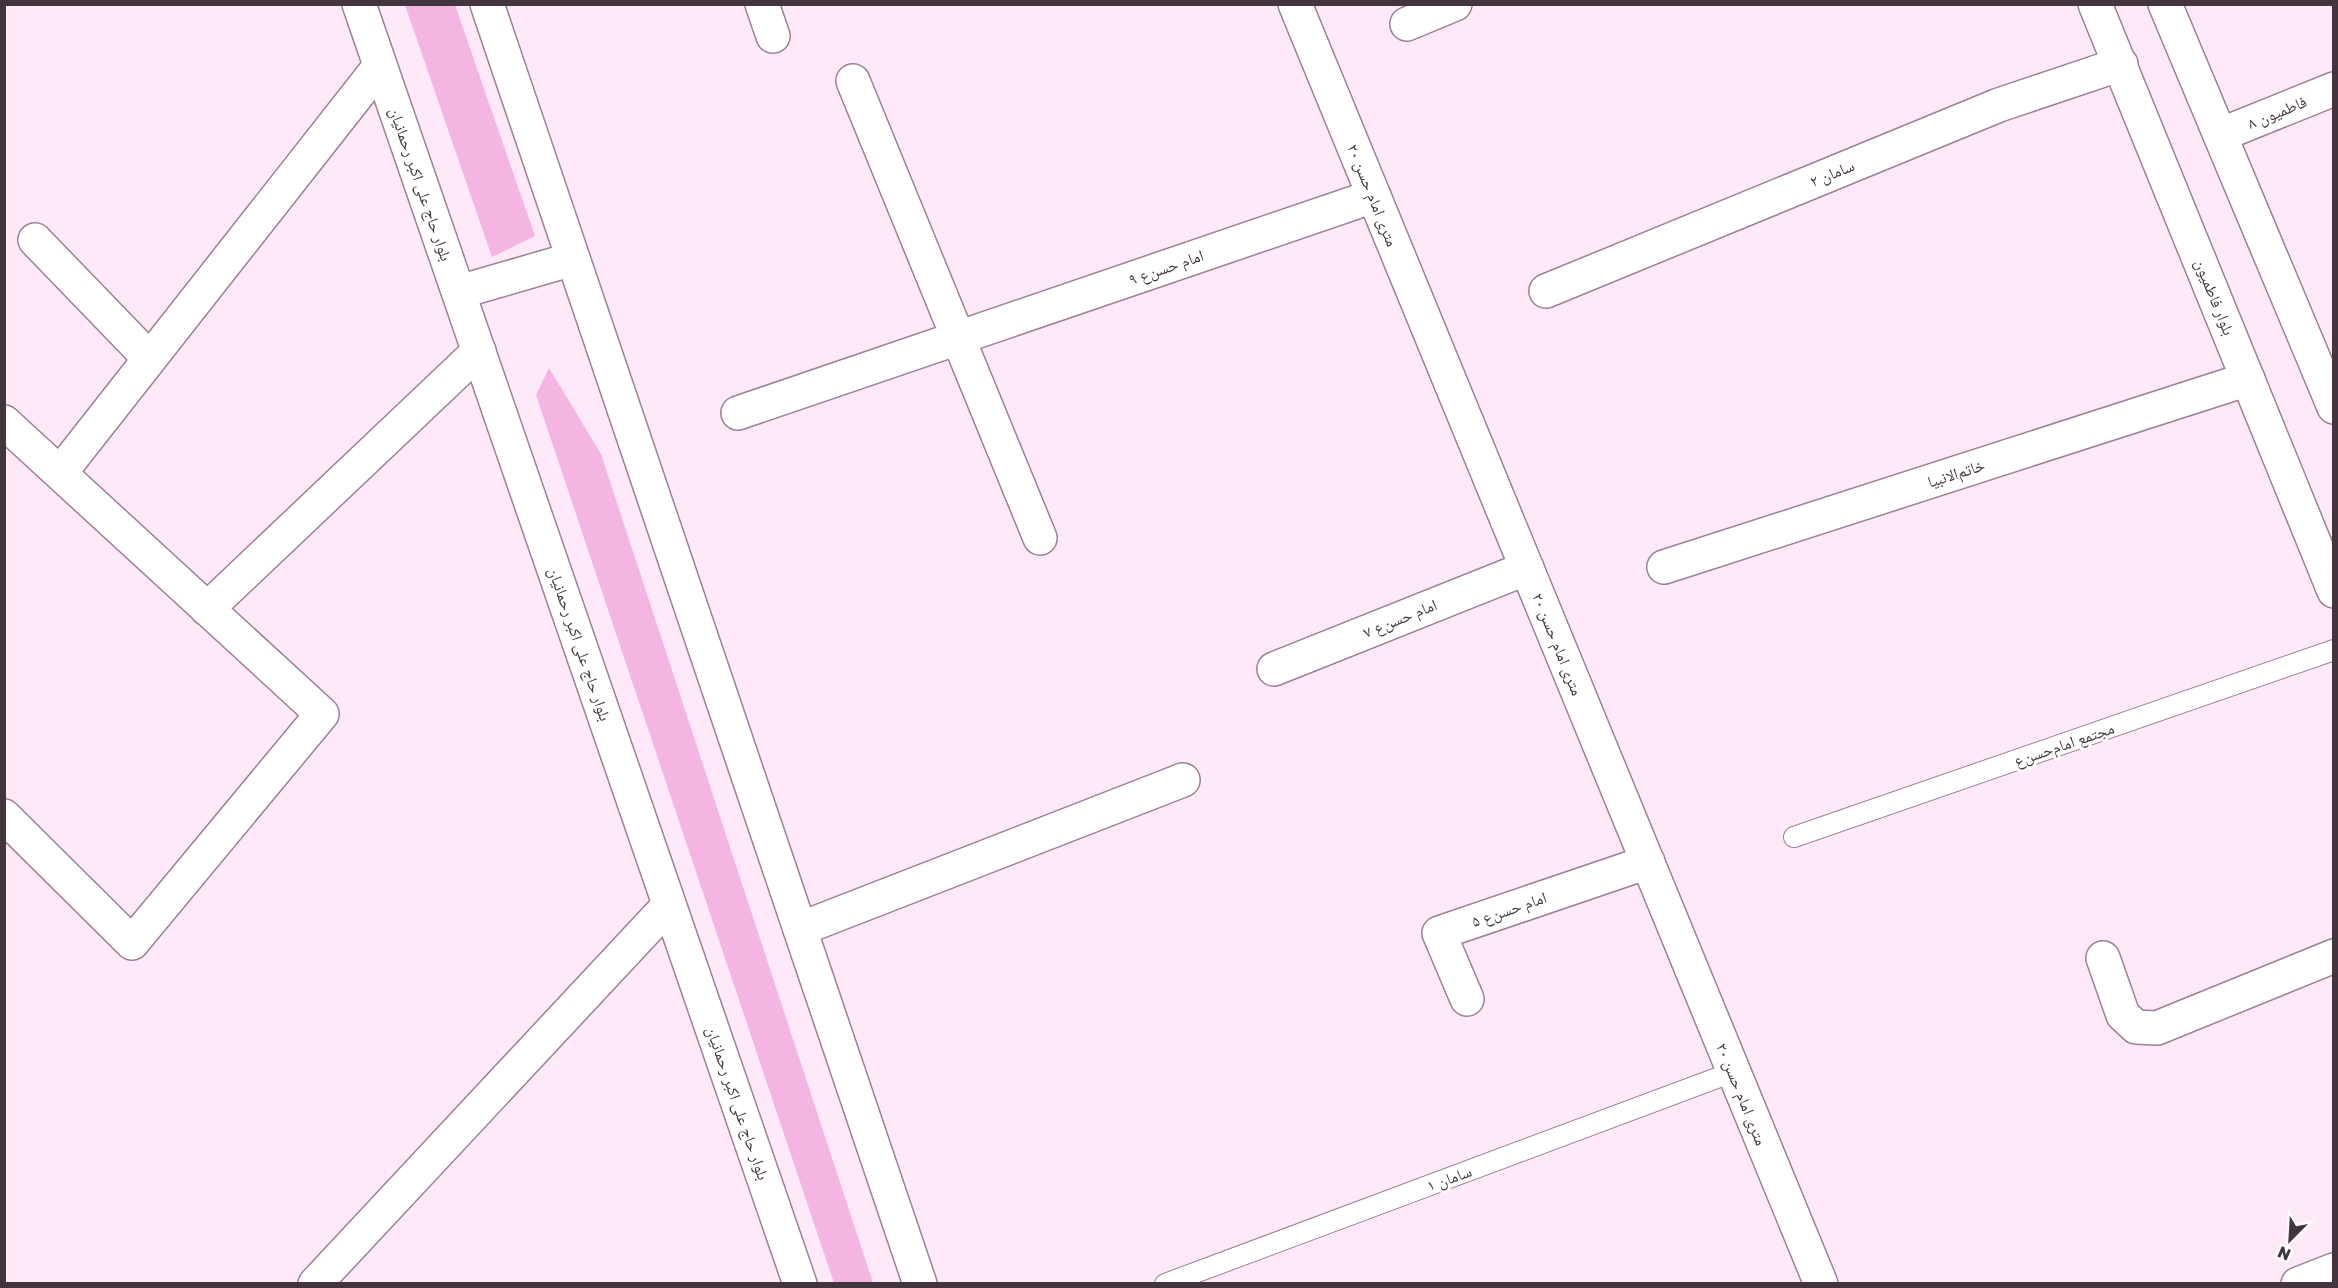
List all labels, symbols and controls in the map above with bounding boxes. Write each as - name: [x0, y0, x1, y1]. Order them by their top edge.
- street label: فاطمیون ۸: [2245, 91, 2310, 134]
- street label: بلوار حاج علی اکبر رحمانیان: [384, 104, 457, 264]
- street label: ۲۰ متری امام حسن: [1342, 141, 1403, 250]
- street label: سامان ۲: [1807, 155, 1858, 192]
- street label: امام حسن‌ع ۹: [1126, 245, 1206, 290]
- street label: بلوار فاطمیون: [2190, 256, 2239, 338]
- street label: خاتم‌الانبیا: [1925, 454, 1988, 493]
- street label: بلوار حاج علی اکبر رحمانیان: [543, 564, 616, 724]
- street label: ۲۰ متری امام حسن: [1527, 590, 1588, 699]
- street label: امام حسن‌ع ۷: [1360, 594, 1440, 643]
- street label: مجتمع امام‌حسن‌ع: [2011, 717, 2117, 771]
- street label: امام حسن‌ع ۵: [1469, 887, 1549, 932]
- street label: بلوار حاج علی اکبر رحمانیان: [701, 1023, 774, 1183]
- street label: ۲۰ متری امام حسن: [1711, 1040, 1772, 1149]
- street label: سامان ۱: [1424, 1161, 1475, 1196]
- north arrow: [2260, 1210, 2320, 1270]
- text: N: [2274, 1242, 2294, 1265]

